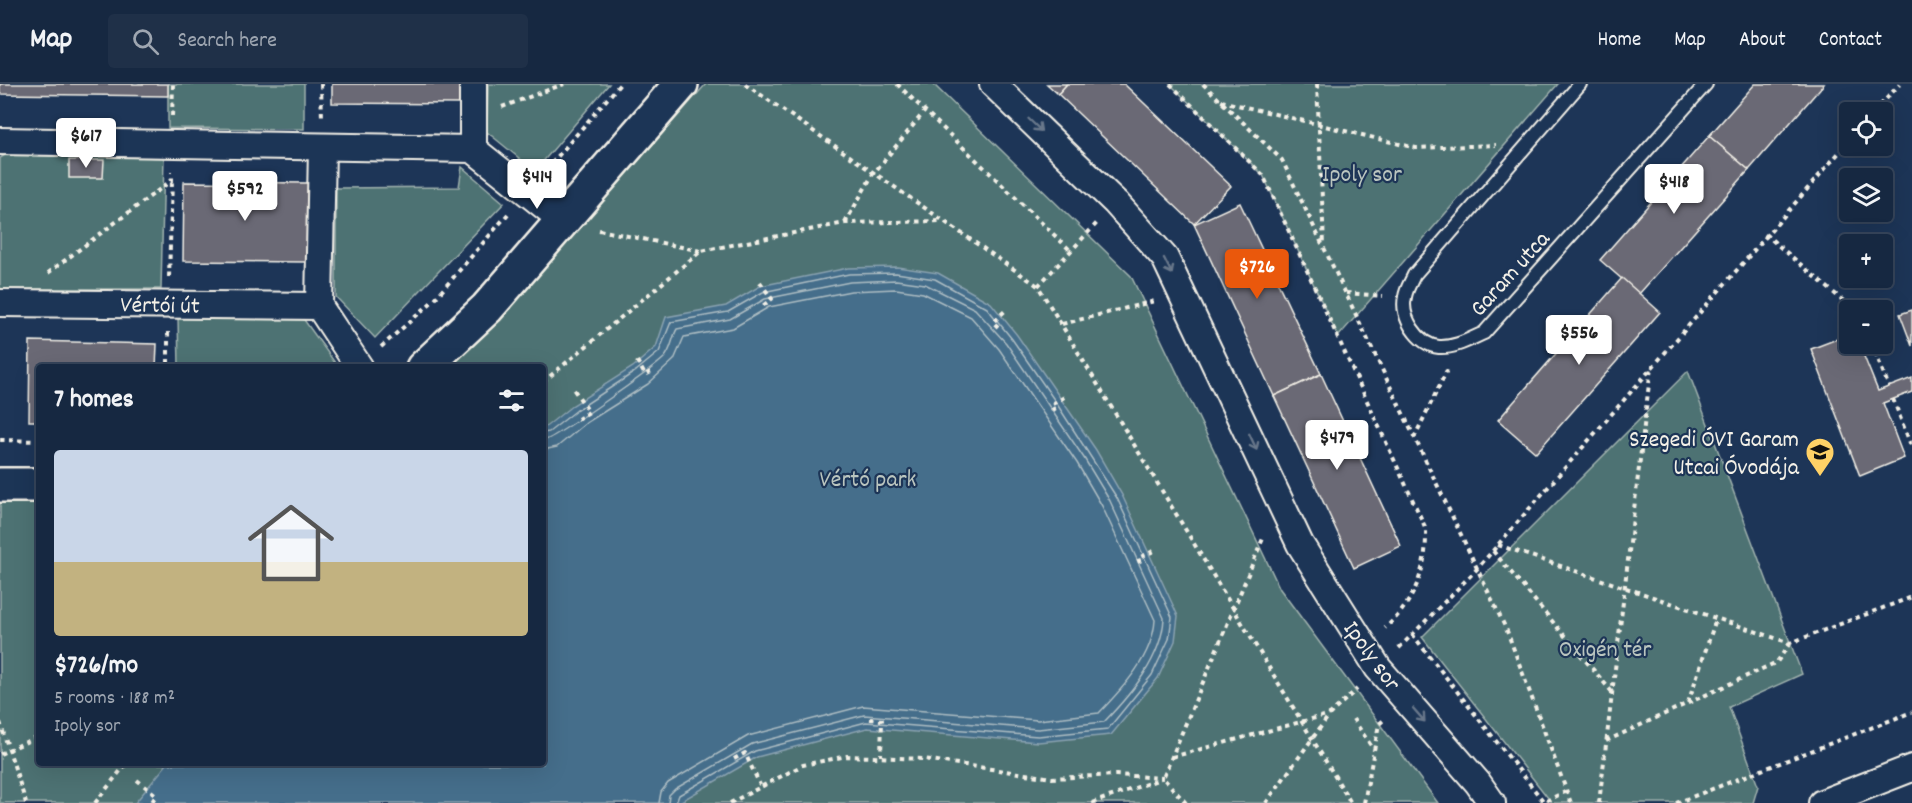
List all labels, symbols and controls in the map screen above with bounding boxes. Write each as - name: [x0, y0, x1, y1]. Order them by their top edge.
- search box: [108, 14, 528, 68]
- text: Map: [30, 21, 72, 61]
- icon: search: [129, 25, 162, 58]
- text: Search here: [177, 26, 277, 57]
- text: Home: [1597, 26, 1641, 56]
- text: Map: [1674, 26, 1706, 56]
- text: About: [1739, 26, 1786, 56]
- text: Contact: [1819, 26, 1882, 56]
- map controls: [1839, 102, 1893, 354]
- button: locate: [1839, 102, 1893, 156]
- one-way arrow: [1028, 117, 1043, 132]
- pin: $617: [50, 118, 122, 169]
- text: $617: [70, 123, 102, 151]
- pin: $414: [501, 159, 573, 210]
- park label: Ipoly sor: [1322, 159, 1402, 193]
- text: $414: [521, 164, 553, 192]
- pin: $418: [1638, 164, 1710, 215]
- button: layers: [1839, 168, 1893, 222]
- text: $418: [1659, 169, 1689, 197]
- pin: $592: [209, 171, 281, 222]
- text: $592: [226, 176, 264, 204]
- street label: Garam utca: [1463, 224, 1560, 326]
- button: +: [1839, 234, 1893, 288]
- pin: $726: [1221, 249, 1293, 300]
- text: $726: [1239, 254, 1275, 282]
- one-way arrow: [1163, 257, 1175, 275]
- street label: Vértói út: [120, 289, 200, 325]
- button: −: [1839, 300, 1893, 354]
- pin: $556: [1543, 315, 1615, 366]
- text: $556: [1560, 320, 1598, 348]
- text: 7 homes: [54, 382, 134, 419]
- icon: filters: [495, 384, 528, 417]
- pin: $479: [1301, 420, 1373, 471]
- place label: Szegedi ÓVI Garam Utcai Óvodája: [1629, 424, 1800, 486]
- text: $479: [1319, 425, 1355, 453]
- one-way arrow: [1247, 433, 1259, 451]
- school or university icon: Szegedi ÓVI Garam Utcai Óvodája: [1804, 436, 1836, 478]
- park label: Vértó park: [820, 464, 916, 498]
- icon: home: [237, 489, 345, 597]
- street label: Ipoly sor: [1333, 614, 1408, 699]
- park label: Oxigén tér: [1559, 634, 1651, 668]
- text: $726/mo: [54, 648, 138, 685]
- text: 5 rooms · 188 m²: [54, 685, 175, 713]
- one-way arrow: [1412, 707, 1425, 723]
- text: Ipoly sor: [54, 713, 121, 741]

